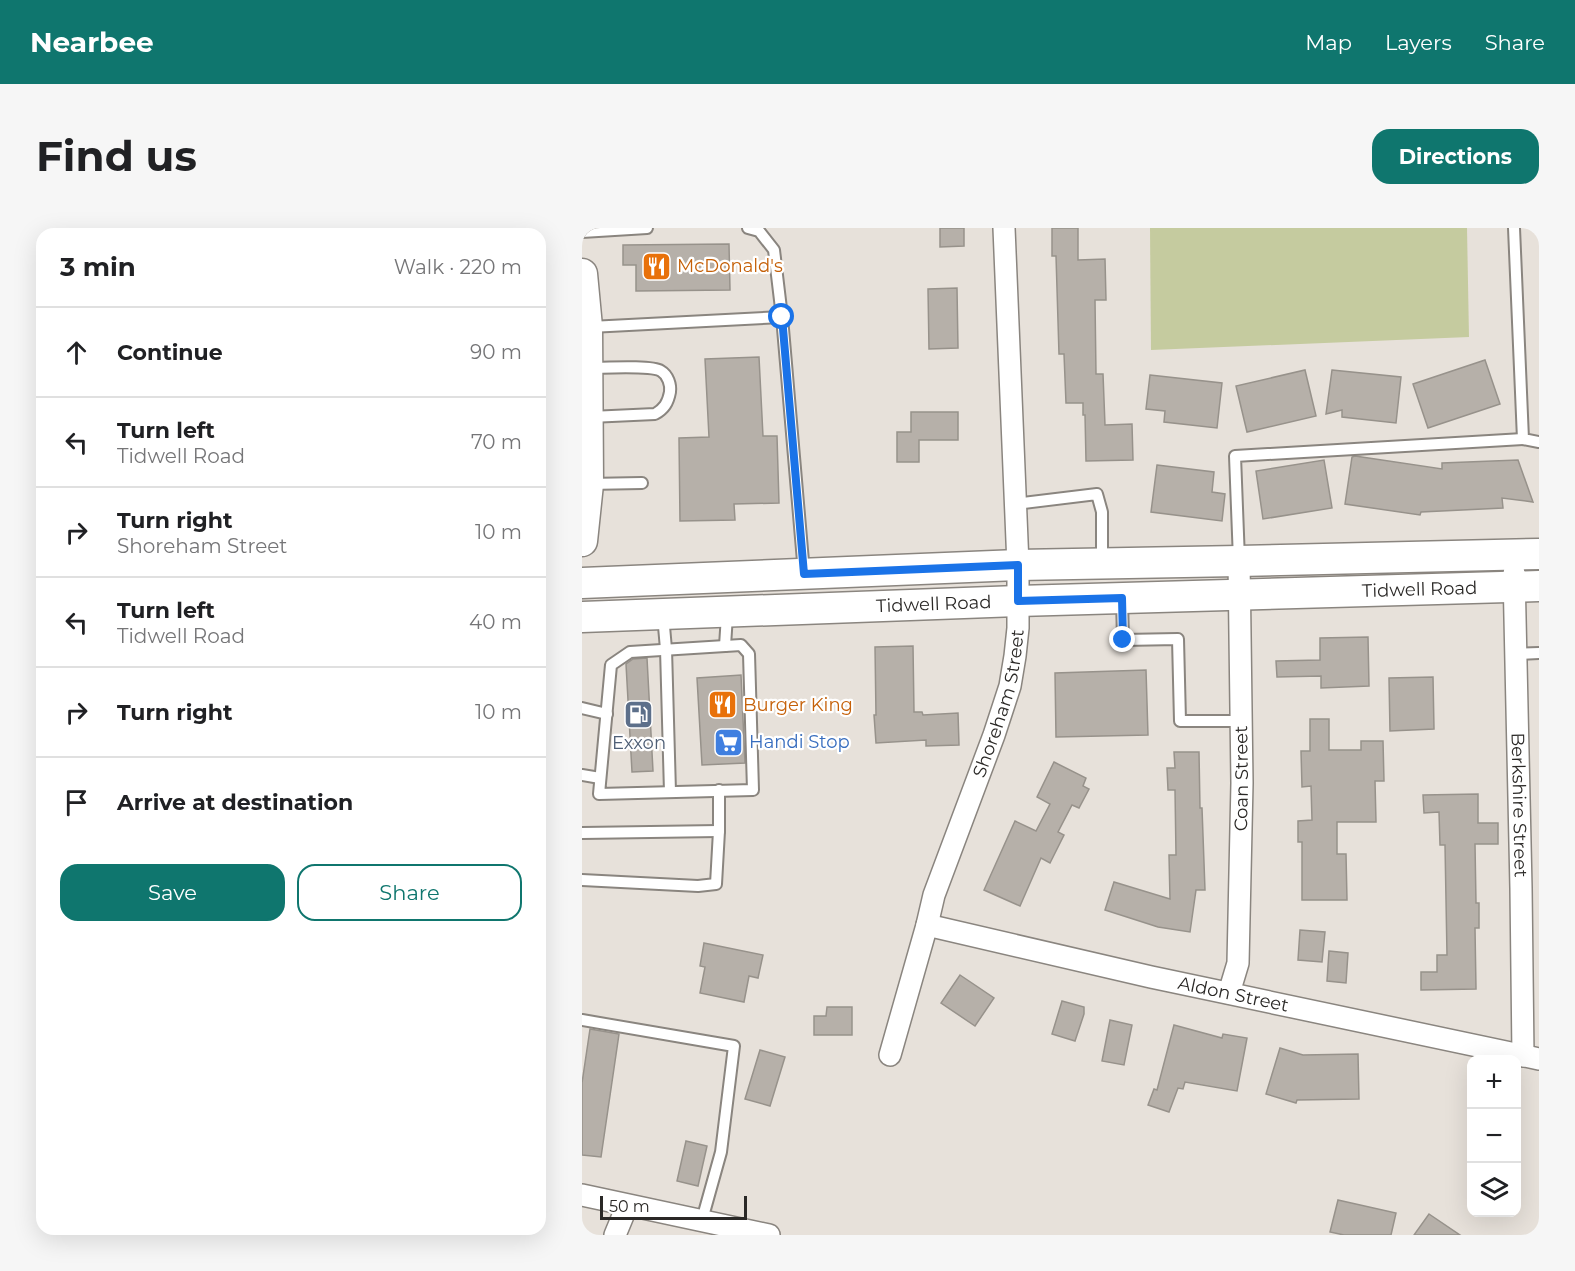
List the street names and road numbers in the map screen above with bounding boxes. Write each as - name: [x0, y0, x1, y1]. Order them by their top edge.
- street label: Tidwell Road: [1362, 577, 1478, 602]
- street label: Tidwell Road: [876, 591, 992, 617]
- street label: Shoreham Street: [968, 628, 1029, 781]
- street label: Coan Street: [1230, 725, 1253, 831]
- street label: Berkshire Street: [1507, 732, 1532, 878]
- street label: Aldon Street: [1176, 972, 1291, 1017]

